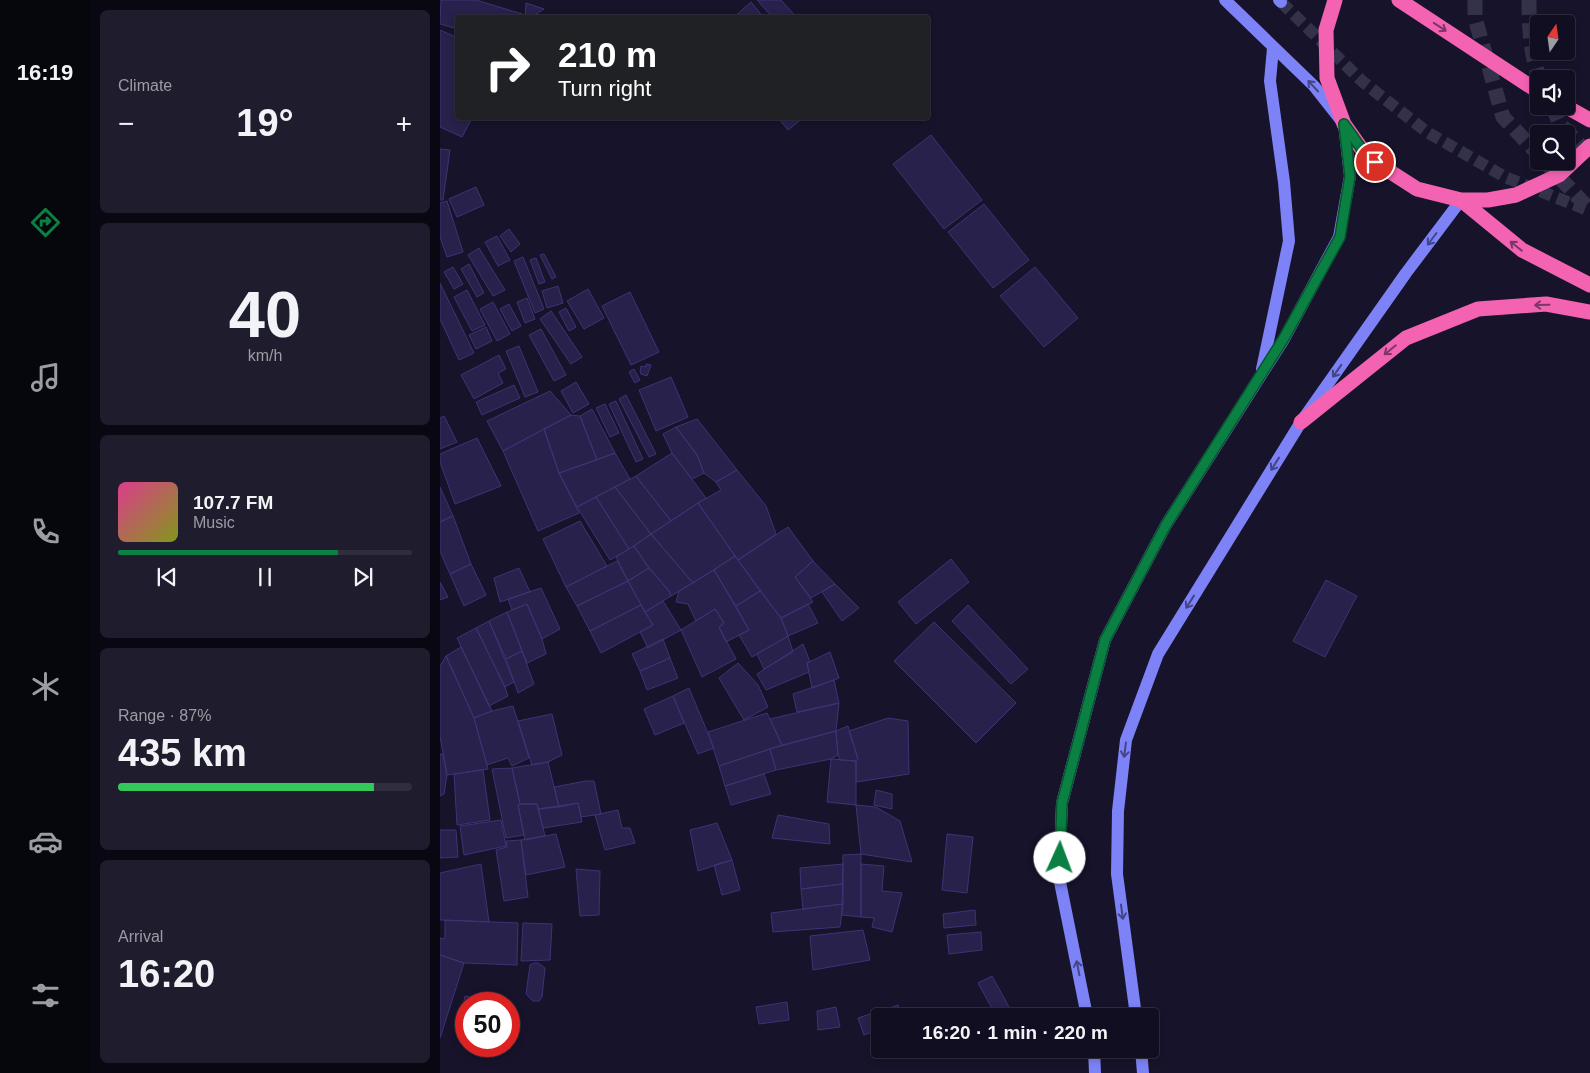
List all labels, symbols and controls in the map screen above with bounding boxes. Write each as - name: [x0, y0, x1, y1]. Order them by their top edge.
- north arrow: [1530, 15, 1575, 60]
- map controls: [1530, 15, 1575, 170]
- one-way arrow: [1433, 22, 1447, 32]
- icon: right: [475, 35, 540, 100]
- text: 210 m: [558, 35, 657, 74]
- text: 16:19: [17, 60, 73, 85]
- button: sound: [1530, 70, 1575, 115]
- text: Turn right: [558, 76, 651, 101]
- text: Climate: [118, 77, 172, 94]
- one-way arrow: [1307, 80, 1319, 93]
- text: 19°: [236, 102, 294, 144]
- text: −: [118, 108, 134, 139]
- text: +: [396, 108, 412, 139]
- button: search: [1530, 125, 1575, 170]
- pin: [1354, 141, 1396, 183]
- icon: arrive: [1361, 148, 1389, 176]
- icon: directions: [28, 205, 63, 240]
- one-way arrow: [1427, 232, 1437, 246]
- one-way arrow: [1510, 240, 1523, 251]
- text: 40: [229, 278, 301, 351]
- one-way arrow: [1534, 300, 1550, 309]
- one-way arrow: [1383, 345, 1396, 356]
- text: km/h: [248, 347, 282, 364]
- icon: music: [28, 360, 63, 395]
- one-way arrow: [1332, 364, 1342, 378]
- one-way arrow: [1270, 456, 1280, 470]
- text: 107.7 FM: [193, 492, 273, 513]
- icon: phone: [28, 514, 63, 549]
- text: Music: [193, 514, 235, 531]
- icon: previous: [153, 563, 181, 591]
- icon: pause: [251, 563, 279, 591]
- icon: next: [349, 563, 377, 591]
- one-way arrow: [1185, 595, 1195, 609]
- icon: climate: [28, 669, 63, 704]
- text: Range · 87%: [118, 707, 211, 724]
- text: 435 km: [118, 732, 247, 774]
- one-way arrow: [1120, 742, 1130, 758]
- icon: car: [28, 824, 63, 859]
- position arrow: [1033, 831, 1085, 883]
- one-way arrow: [1117, 903, 1127, 919]
- text: Arrival: [118, 928, 163, 945]
- text: 16:20: [118, 953, 215, 995]
- one-way arrow: [1072, 961, 1082, 977]
- icon: filters: [28, 978, 63, 1013]
- speed limit sign: 50: [455, 992, 520, 1057]
- text: 16:20 · 1 min · 220 m: [922, 1022, 1108, 1043]

